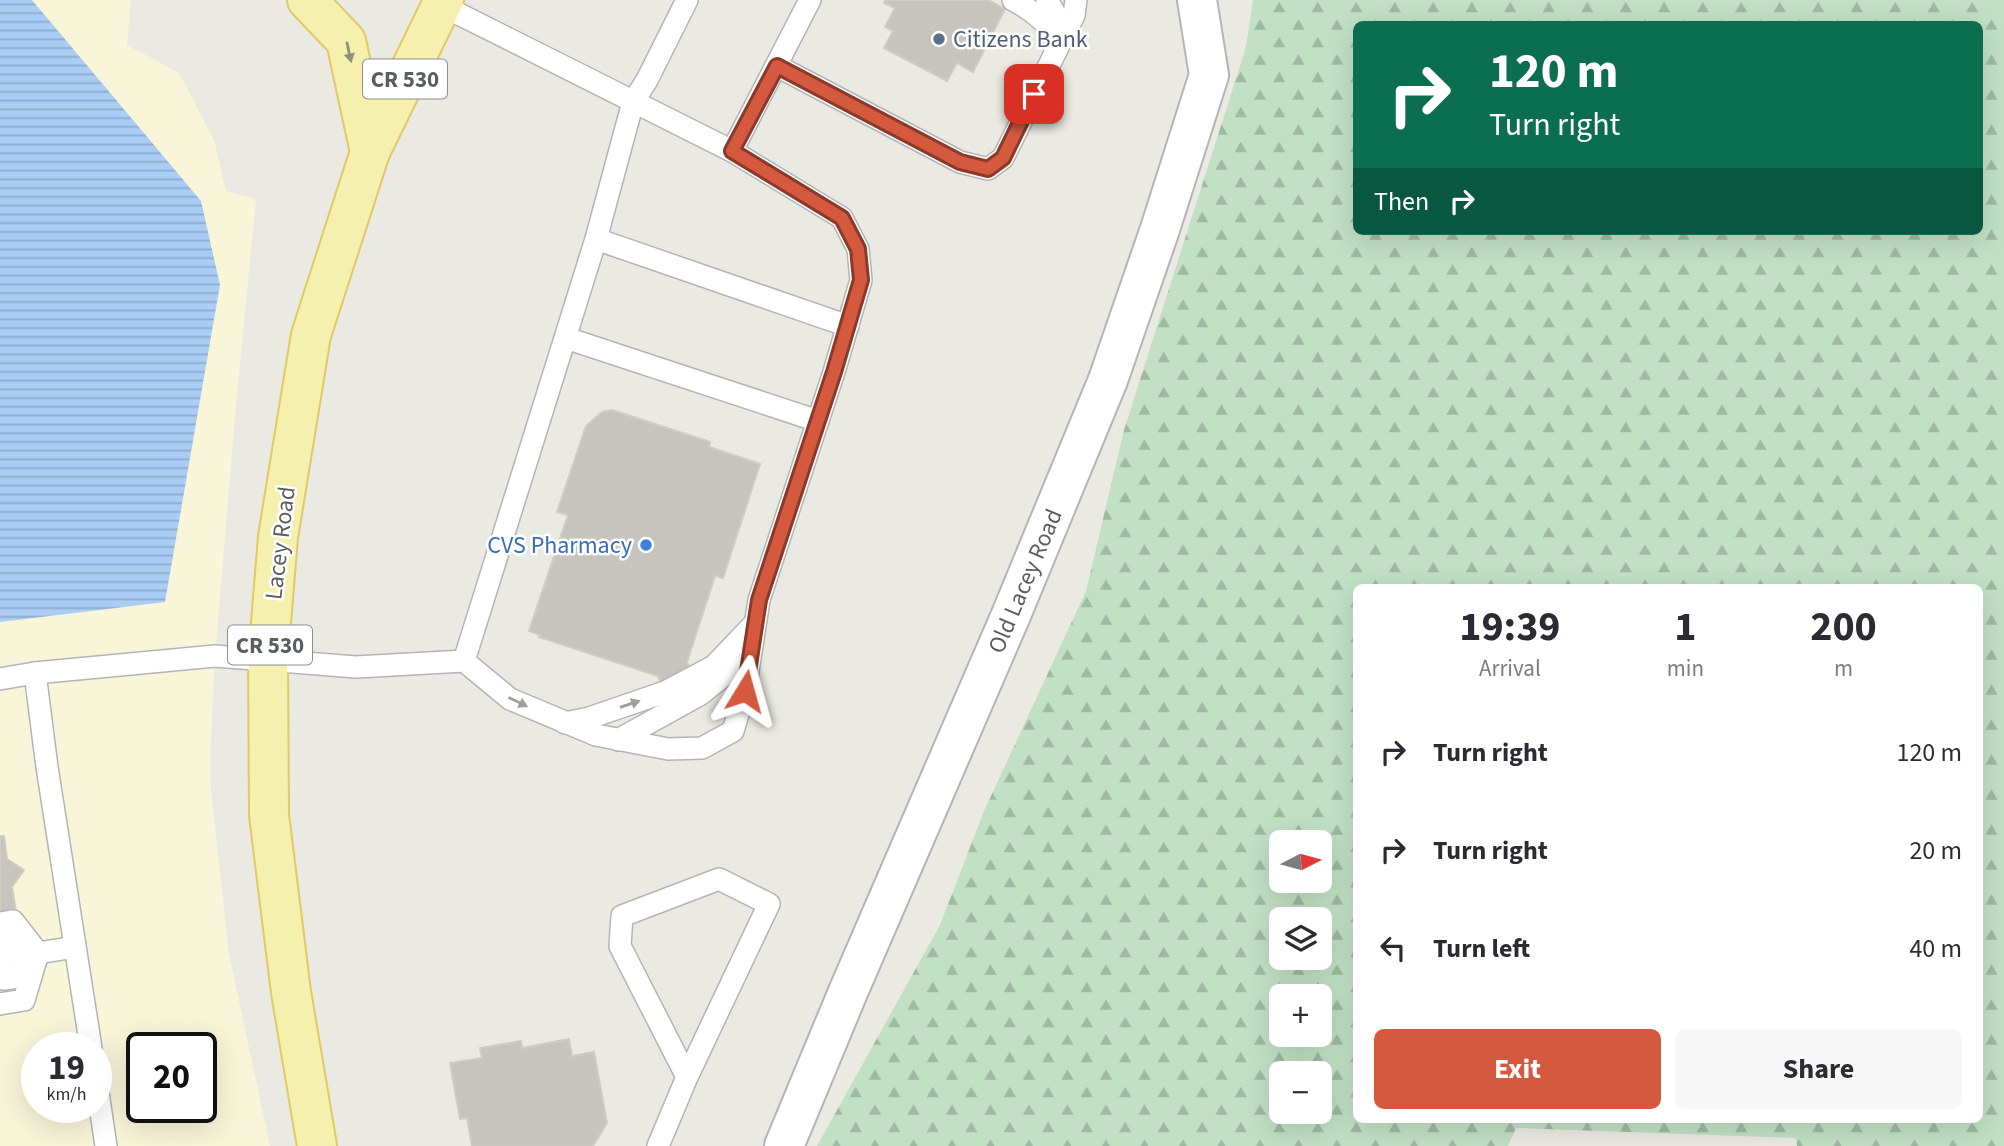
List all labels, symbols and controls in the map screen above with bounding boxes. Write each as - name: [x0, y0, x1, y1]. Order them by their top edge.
- place label: Citizens Bank: [953, 22, 1088, 57]
- marker: Citizens Bank: [931, 31, 947, 47]
- text: 120 m: [1489, 37, 1618, 107]
- one-way arrow: [343, 41, 354, 63]
- icon: right: [1374, 49, 1465, 140]
- road number: CR 530: [363, 60, 447, 99]
- pin: [1004, 64, 1064, 124]
- icon: arrive: [1015, 75, 1053, 113]
- text: Turn right: [1489, 102, 1620, 148]
- icon: right: [1443, 182, 1481, 220]
- text: Then: [1374, 183, 1429, 220]
- street label: Lacey Road: [256, 484, 305, 602]
- street label: Old Lacey Road: [979, 504, 1072, 659]
- place label: CVS Pharmacy: [487, 528, 632, 563]
- marker: CVS Pharmacy: [638, 537, 654, 553]
- text: 19:39: [1459, 597, 1561, 657]
- text: 1: [1674, 597, 1696, 657]
- text: 200: [1810, 597, 1877, 657]
- road number: CR 530: [228, 625, 312, 664]
- text: Arrival: [1479, 652, 1541, 685]
- text: min: [1667, 652, 1704, 685]
- text: m: [1834, 652, 1853, 685]
- position arrow: [708, 654, 782, 728]
- one-way arrow: [508, 696, 528, 707]
- one-way arrow: [620, 698, 641, 709]
- icon: right: [1374, 733, 1412, 771]
- text: Turn right: [1433, 734, 1548, 771]
- text: 120 m: [1896, 734, 1962, 771]
- north arrow: [1269, 830, 1332, 892]
- map controls: [1269, 830, 1332, 1124]
- icon: right: [1374, 831, 1412, 869]
- text: Turn right: [1433, 832, 1548, 869]
- text: 20 m: [1909, 832, 1962, 869]
- button: layers: [1269, 907, 1332, 970]
- icon: left: [1374, 929, 1412, 967]
- text: Turn left: [1433, 930, 1530, 967]
- text: 40 m: [1909, 930, 1962, 967]
- button: +: [1269, 984, 1332, 1047]
- button: Exit: [1374, 1029, 1661, 1109]
- button: Share: [1675, 1029, 1962, 1109]
- speed limit sign: 20: [126, 1032, 217, 1123]
- text: 19: [48, 1043, 85, 1093]
- button: −: [1269, 1061, 1332, 1124]
- text: km/h: [47, 1082, 86, 1107]

